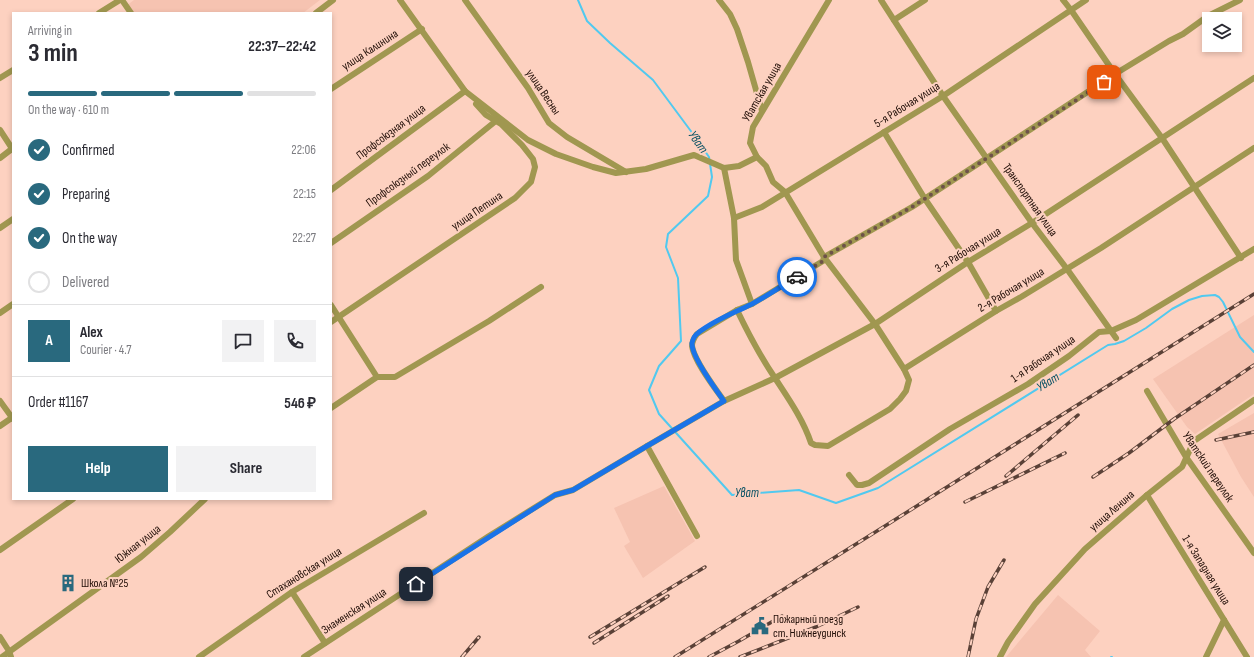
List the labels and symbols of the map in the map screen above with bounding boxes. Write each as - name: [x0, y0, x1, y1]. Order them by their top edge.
- street label: улица Калинина: [339, 26, 401, 74]
- street label: Уватская улица: [739, 59, 785, 124]
- pin: [1087, 65, 1121, 99]
- street label: улица Весны: [522, 66, 564, 118]
- street label: 5-я Рабочая улица: [871, 79, 943, 131]
- street label: Профсоюзная улица: [353, 101, 429, 163]
- water label: Уват: [685, 128, 711, 156]
- street label: Профсоюзный переулок: [363, 139, 453, 210]
- street label: Транспортная улица: [999, 161, 1061, 240]
- street label: улица Петина: [449, 188, 506, 234]
- street label: 3-я Рабочая улица: [932, 224, 1004, 276]
- courier: [777, 257, 817, 297]
- street label: 2-я Рабочая улица: [975, 264, 1047, 316]
- street label: 1-я Рабочая улица: [1008, 332, 1078, 386]
- water label: Уват: [1034, 369, 1062, 395]
- street label: Уватский переулок: [1179, 429, 1237, 505]
- water label: Уват: [735, 485, 759, 501]
- street label: улица Ленина: [1086, 487, 1138, 535]
- street label: Южная улица: [112, 521, 164, 567]
- street label: 1-я Западная улица: [1179, 532, 1234, 608]
- street label: Стахановская улица: [264, 544, 345, 602]
- pin: [399, 567, 433, 601]
- building icon: Школа №25: [58, 573, 78, 593]
- place label: Школа №25: [81, 576, 128, 591]
- street label: Знаменская улица: [319, 584, 390, 638]
- place label: Пожарный поезд ст. Нижнеудинск: [773, 612, 846, 641]
- public building icon: Пожарный поезд ст. Нижнеудинск: [750, 616, 770, 636]

